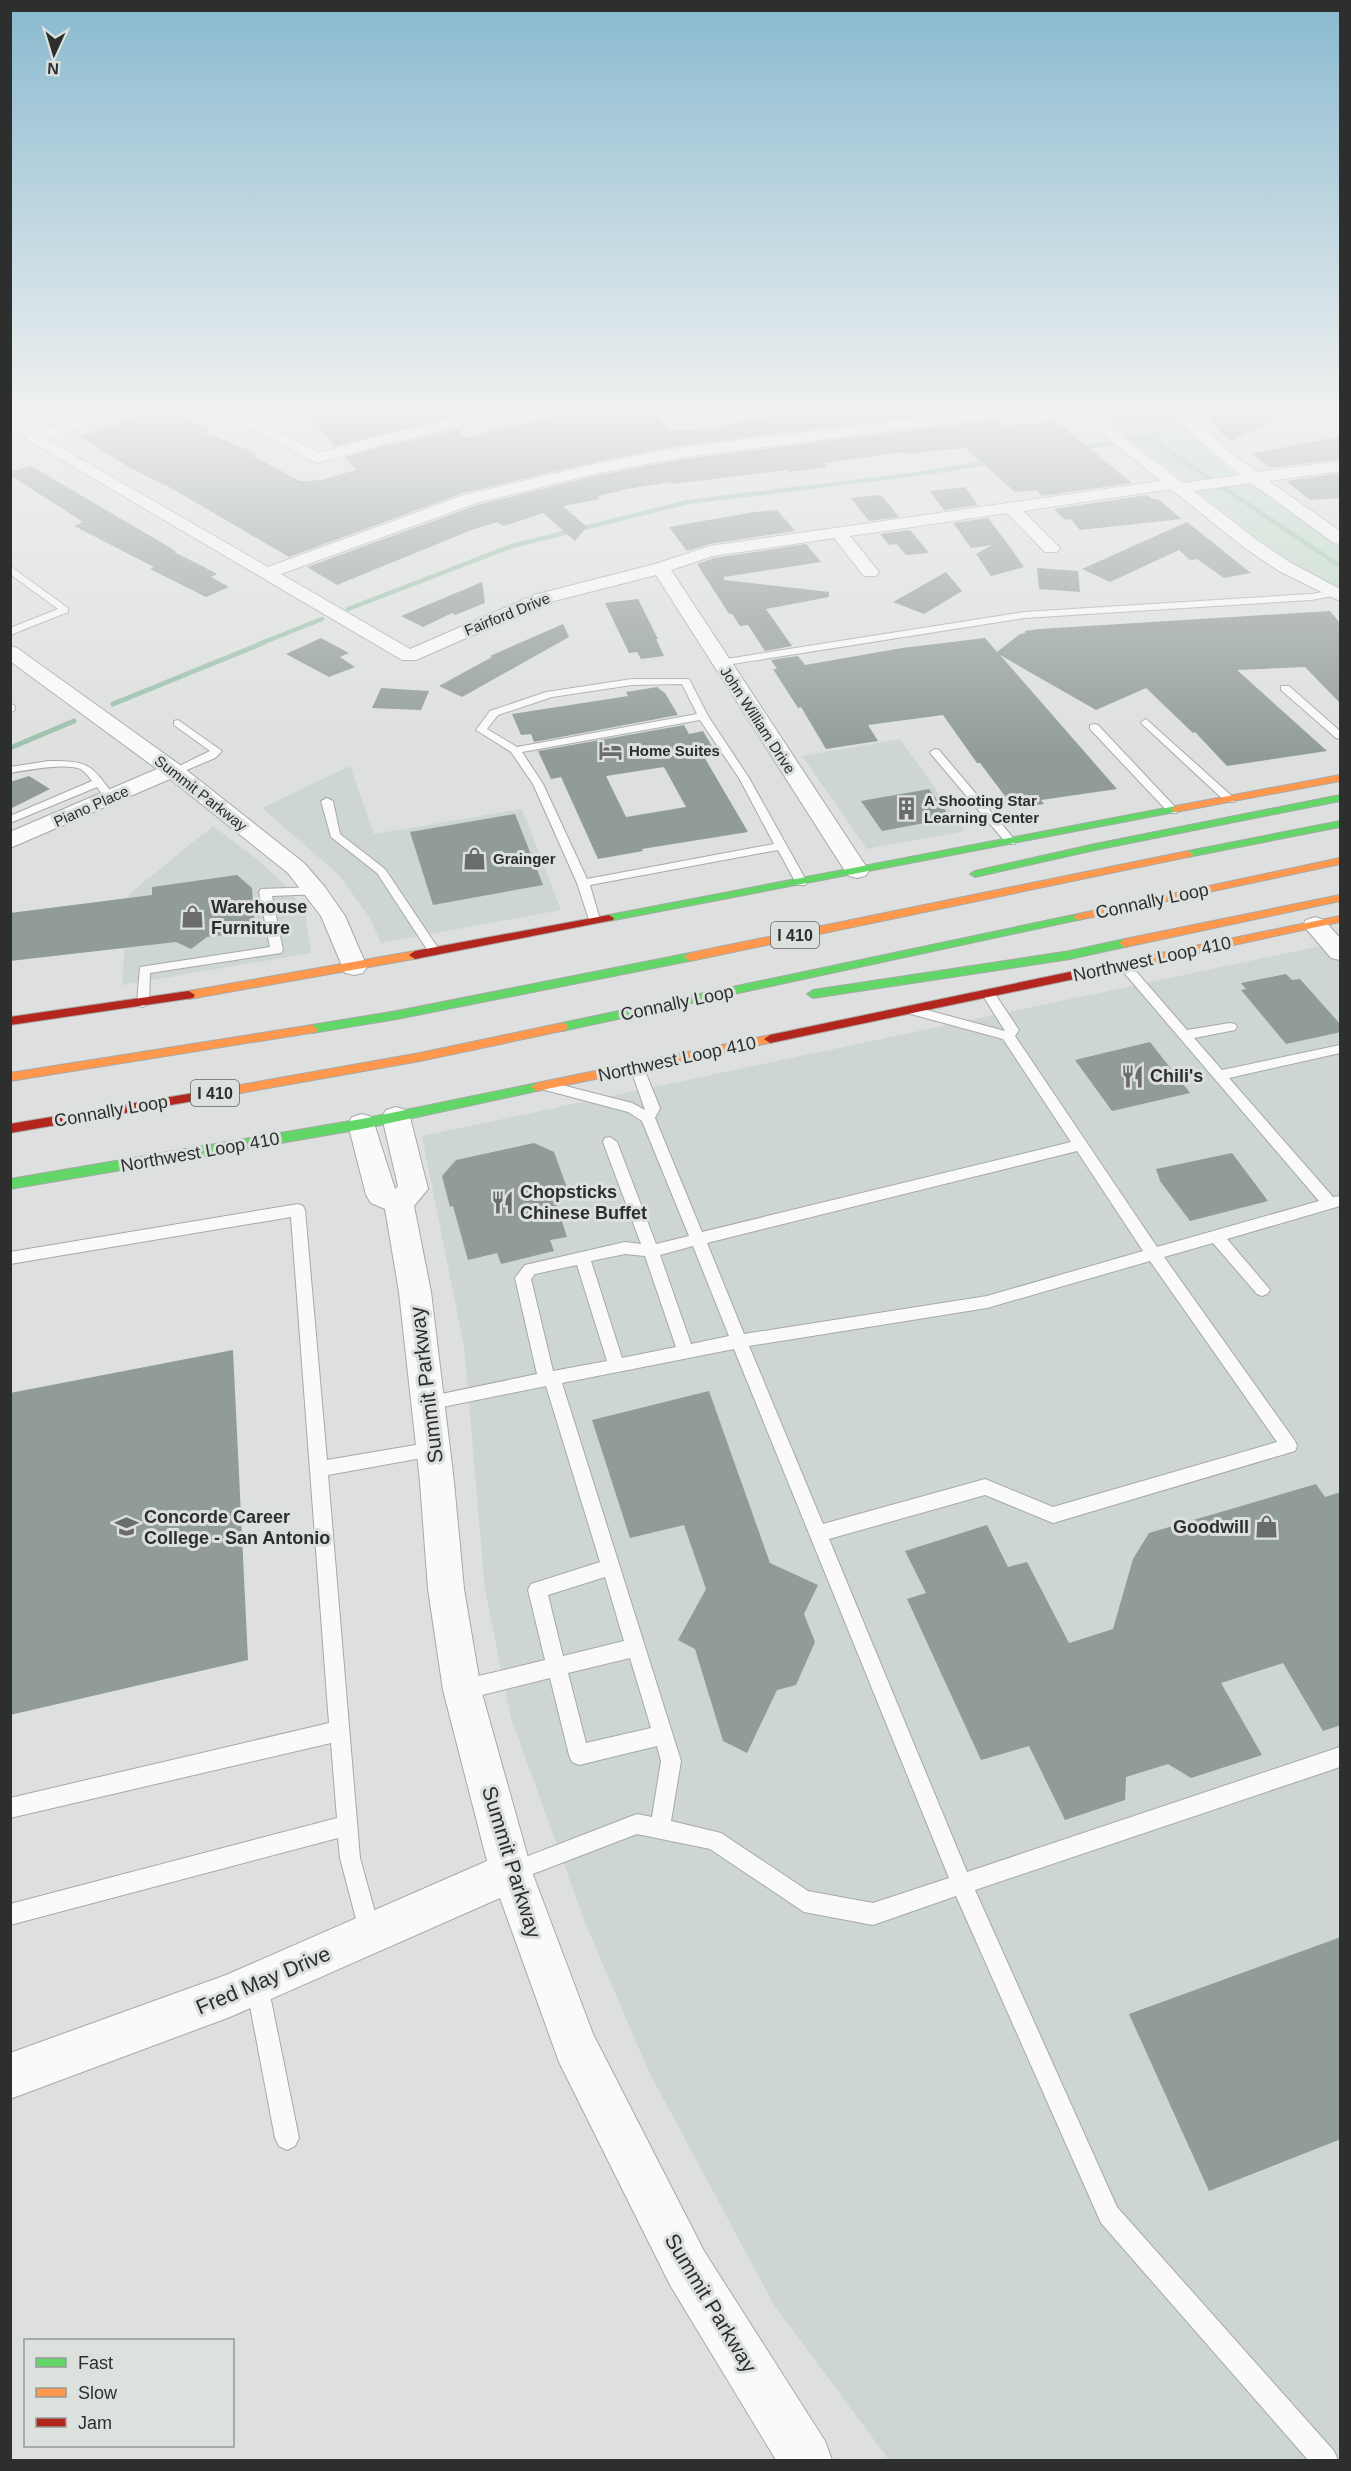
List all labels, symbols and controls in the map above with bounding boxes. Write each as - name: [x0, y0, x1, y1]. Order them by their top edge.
- north arrow: [24, 24, 84, 84]
- text: N: [47, 60, 59, 77]
- street label: Fairford Drive: [462, 589, 552, 639]
- street label: John William Drive: [717, 663, 799, 777]
- hotel icon: Home Suites: [598, 737, 624, 763]
- place label: Home Suites: [629, 742, 720, 759]
- street label: Summit Parkway: [151, 752, 251, 835]
- street label: Piano Place: [51, 782, 131, 830]
- place label: A Shooting Star Learning Center: [924, 792, 1039, 826]
- building icon: A Shooting Star Learning Center: [893, 796, 919, 822]
- shop icon: Grainger: [462, 845, 488, 871]
- place label: Grainger: [493, 850, 556, 867]
- street label: Connally Loop: [1094, 879, 1210, 923]
- place label: Warehouse Furniture: [211, 897, 307, 938]
- shop icon: Warehouse Furniture: [180, 904, 206, 930]
- road number: I 410: [771, 922, 819, 948]
- street label: Northwest Loop 410: [1071, 932, 1233, 986]
- street label: Connally Loop: [619, 981, 735, 1025]
- street label: Northwest Loop 410: [596, 1032, 758, 1086]
- restaurant icon: Chili's: [1119, 1063, 1145, 1089]
- place label: Chili's: [1150, 1066, 1203, 1086]
- road number: I 410: [191, 1080, 239, 1106]
- street label: Connally Loop: [53, 1091, 169, 1131]
- street label: Northwest Loop 410: [119, 1128, 281, 1176]
- place label: Chopsticks Chinese Buffet: [520, 1182, 647, 1223]
- restaurant icon: Chopsticks Chinese Buffet: [489, 1189, 515, 1215]
- street label: Summit Parkway: [405, 1305, 447, 1465]
- place label: Concorde Career College - San Antonio: [144, 1507, 330, 1548]
- school or university icon: Concorde Career College - San Antonio: [113, 1514, 139, 1540]
- shop icon: Goodwill: [1254, 1514, 1280, 1540]
- place label: Goodwill: [1173, 1517, 1249, 1537]
- street label: Summit Parkway: [478, 1783, 546, 1941]
- street label: Fred May Drive: [192, 1941, 334, 2019]
- street label: Summit Parkway: [661, 2230, 762, 2377]
- legend: [24, 2339, 234, 2447]
- text: Fast: [78, 2353, 113, 2373]
- text: Slow: [78, 2383, 118, 2403]
- text: Jam: [78, 2413, 112, 2433]

